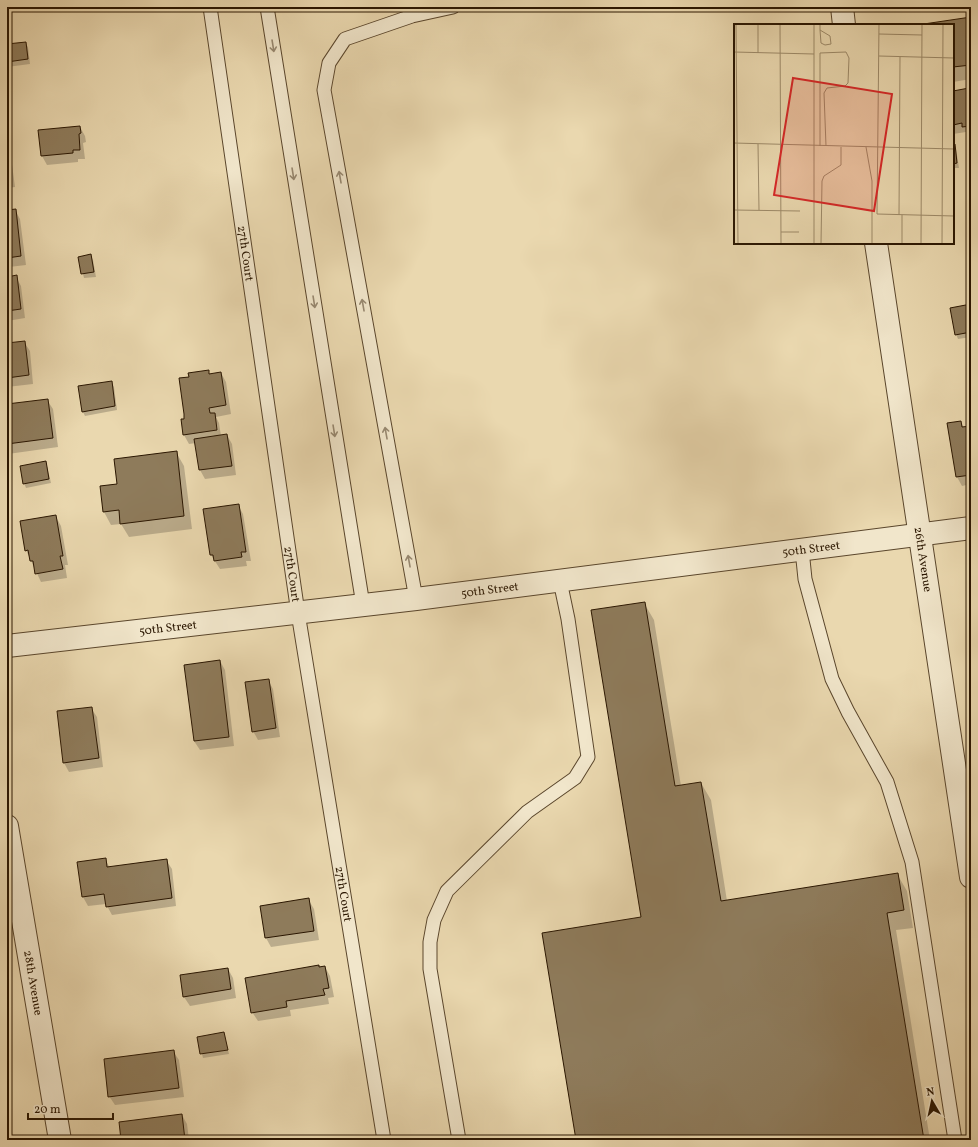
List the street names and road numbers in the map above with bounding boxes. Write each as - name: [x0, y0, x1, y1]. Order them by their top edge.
- street label: 27th Court: [233, 225, 257, 282]
- street label: 26th Avenue: [910, 526, 935, 594]
- street label: 50th Street: [781, 538, 841, 561]
- street label: 27th Court: [279, 545, 303, 603]
- street label: 50th Street: [460, 579, 520, 602]
- street label: 50th Street: [138, 617, 198, 640]
- street label: 27th Court: [330, 865, 355, 923]
- street label: 28th Avenue: [19, 949, 46, 1017]

